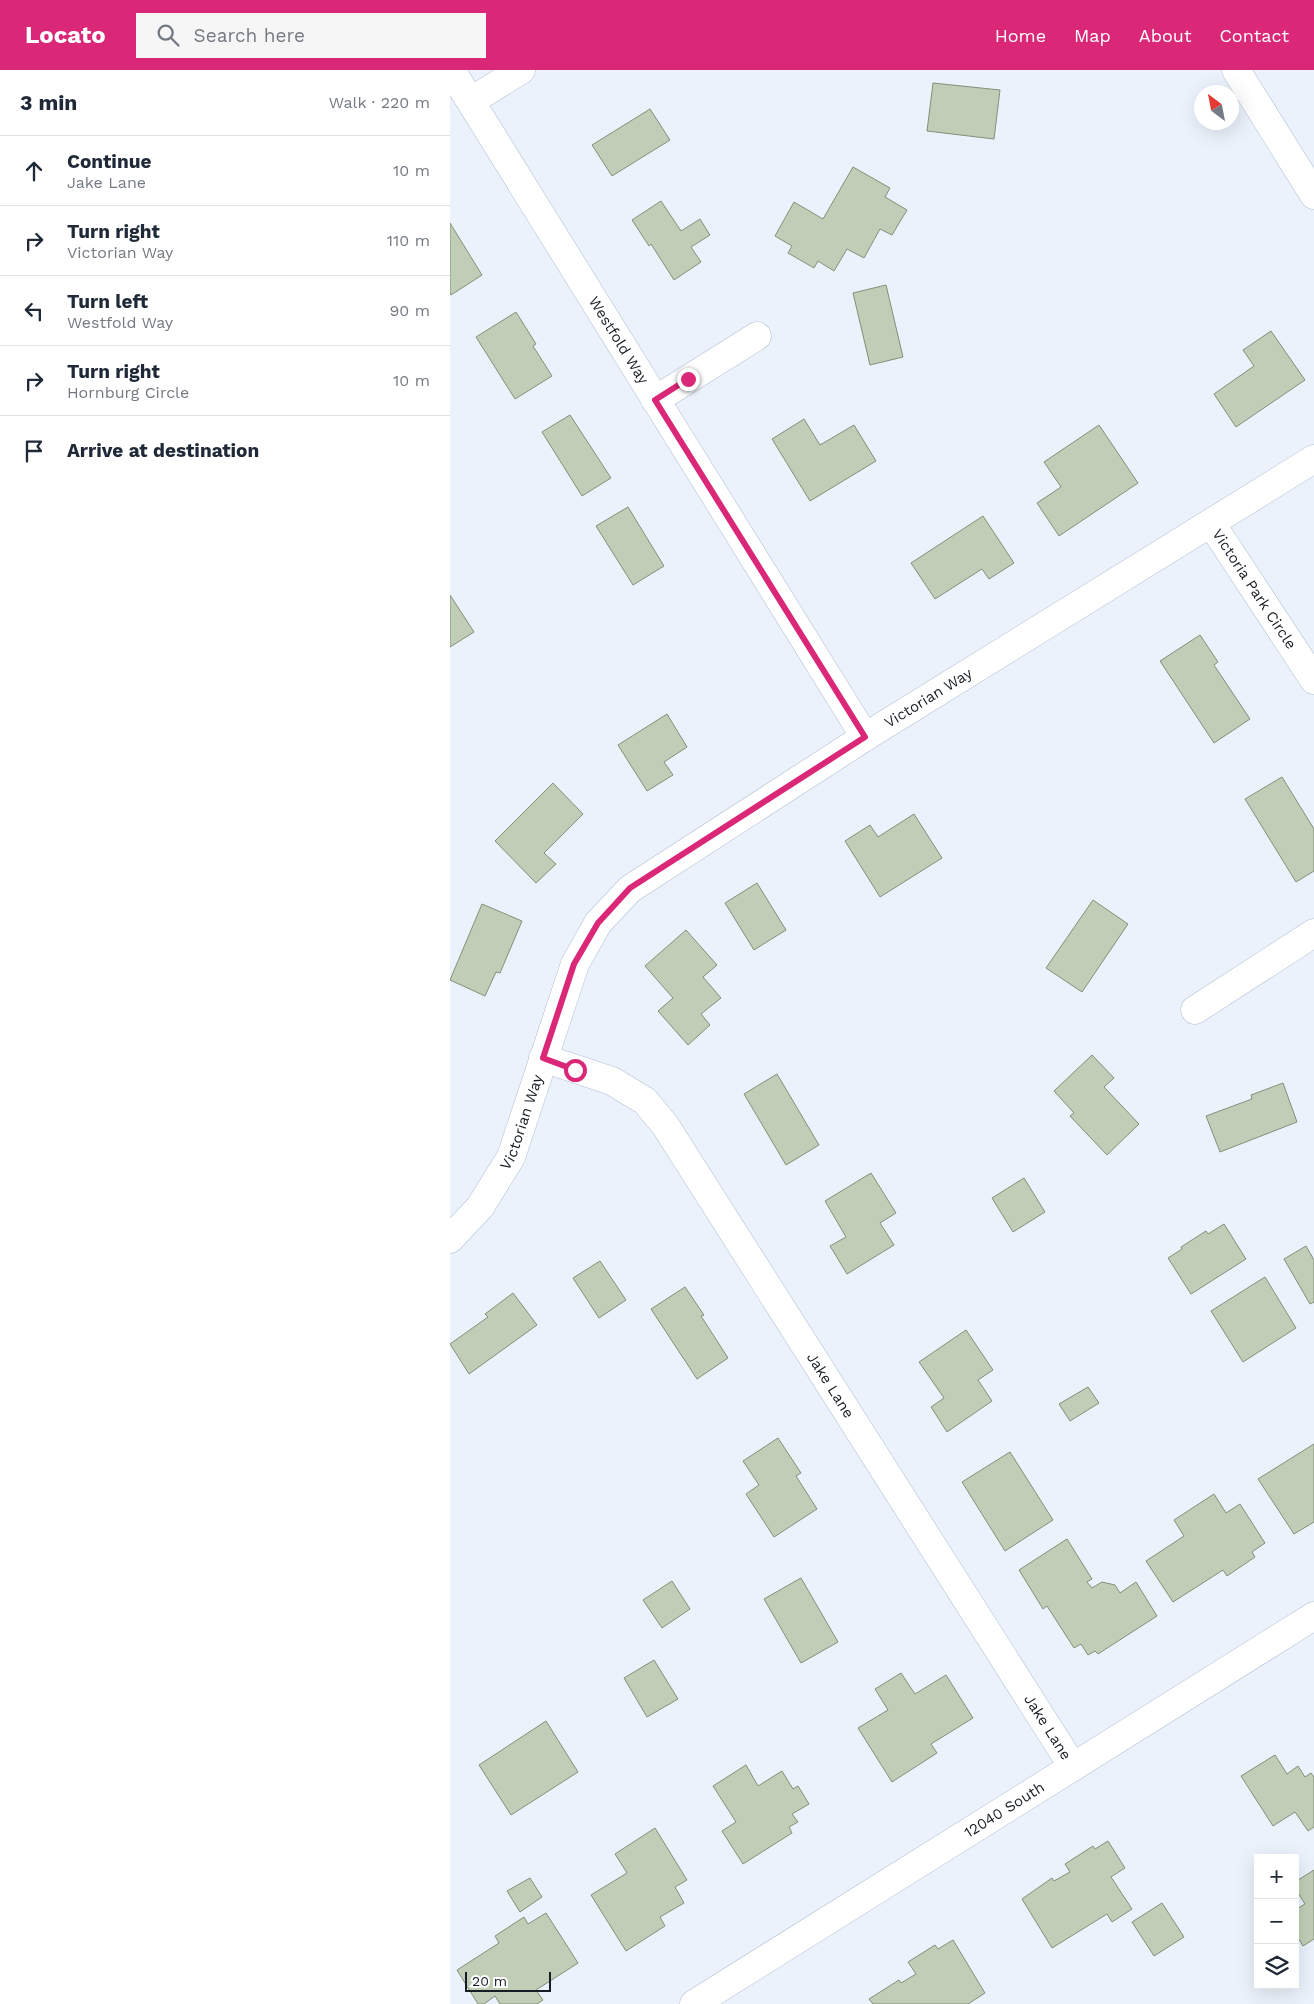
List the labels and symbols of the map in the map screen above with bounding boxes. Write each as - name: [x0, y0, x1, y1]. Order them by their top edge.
- north arrow: [1194, 85, 1239, 130]
- street label: Westfold Way: [585, 293, 653, 387]
- route end: [677, 368, 700, 391]
- street label: Victoria Park Circle: [1208, 526, 1300, 652]
- street label: Victorian Way: [881, 664, 976, 732]
- route start: [564, 1059, 587, 1082]
- street label: Victorian Way: [496, 1072, 547, 1173]
- street label: Jake Lane: [803, 1349, 858, 1421]
- street label: Jake Lane: [1020, 1691, 1075, 1763]
- street label: 12040 South: [961, 1778, 1048, 1842]
- scale bar: [465, 1969, 551, 1992]

